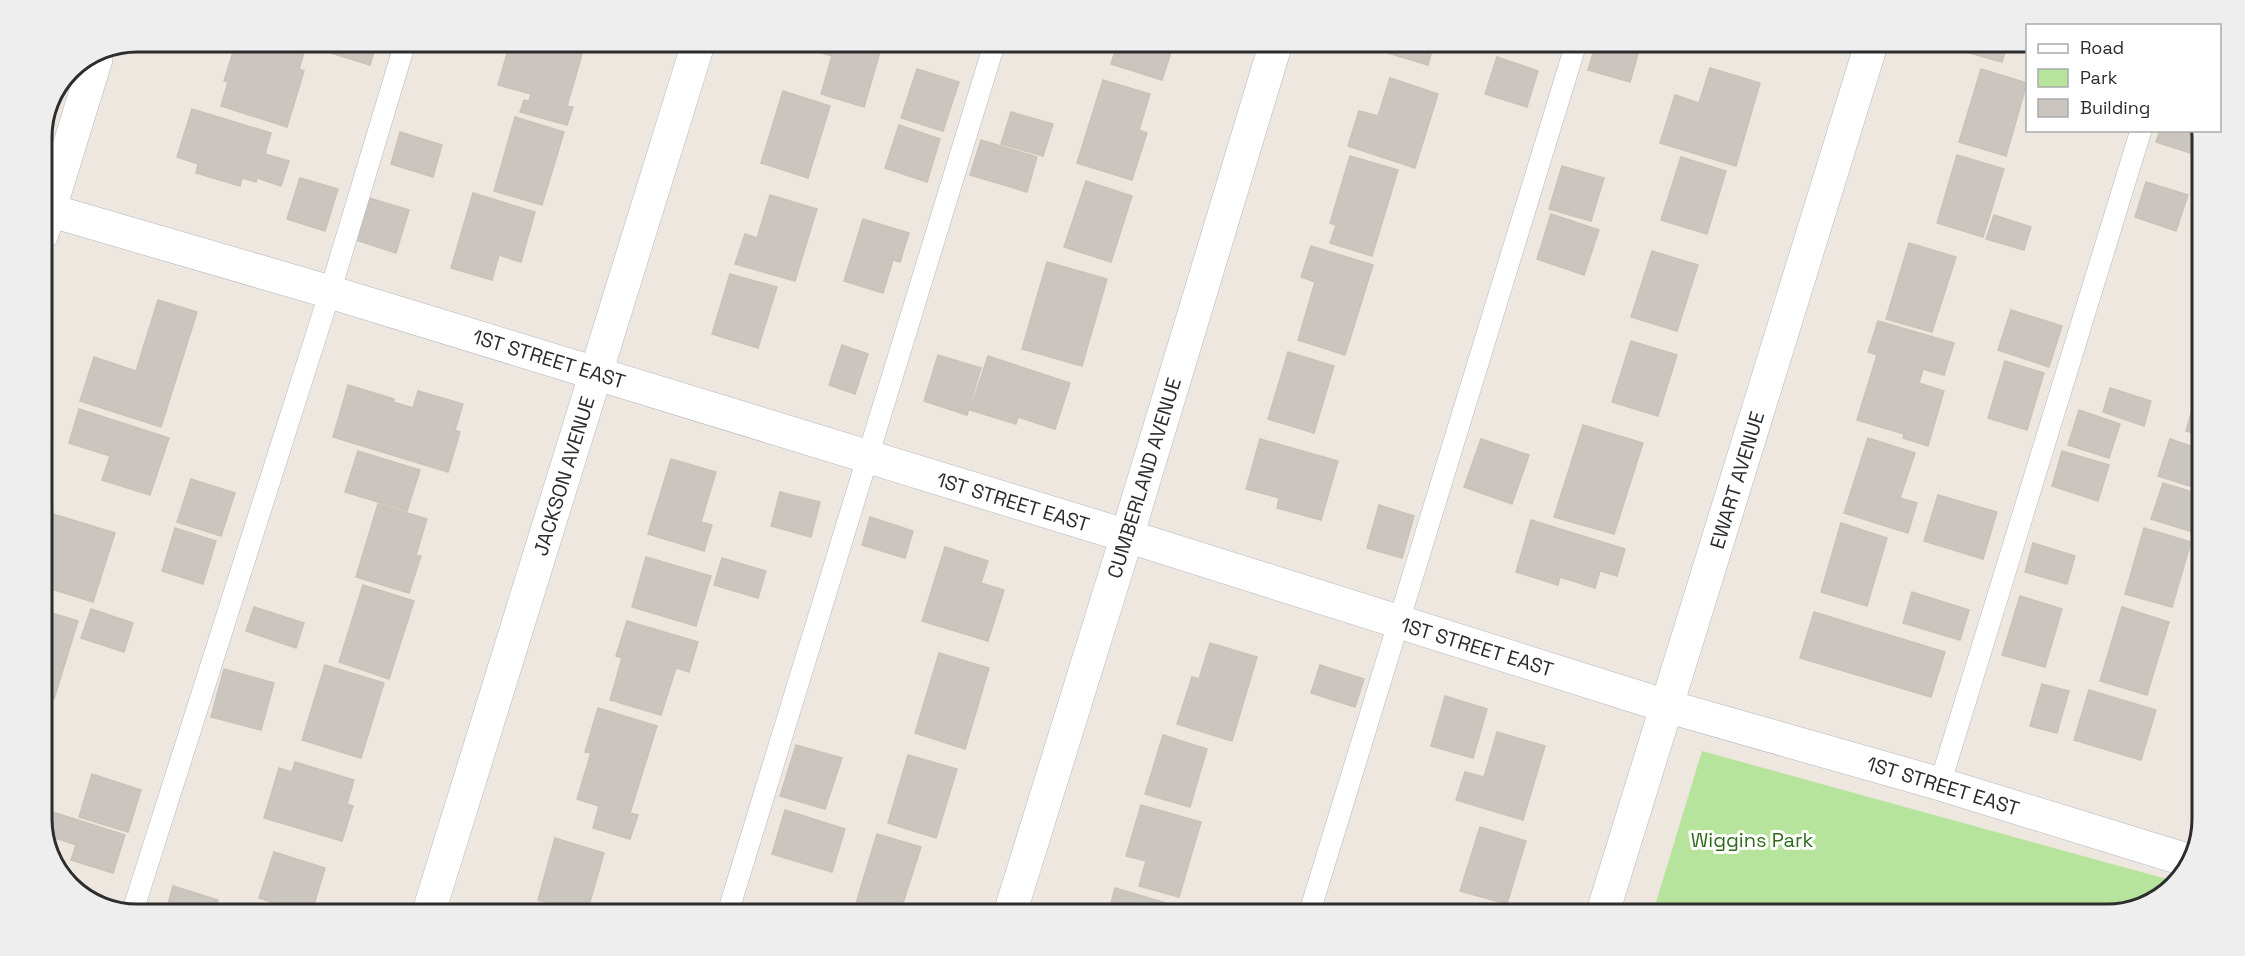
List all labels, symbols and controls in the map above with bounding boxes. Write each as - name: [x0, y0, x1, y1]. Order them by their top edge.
- legend: [2026, 24, 2221, 132]
- text: Road: [2080, 36, 2124, 59]
- text: Park: [2080, 66, 2118, 89]
- text: Building: [2080, 96, 2150, 119]
- street label: 1ST STREET EAST: [469, 323, 629, 395]
- street label: CUMBERLAND AVENUE: [1101, 374, 1187, 582]
- street label: JACKSON AVENUE: [527, 393, 601, 559]
- street label: EWART AVENUE: [1704, 408, 1770, 552]
- street label: 1ST STREET EAST: [933, 466, 1093, 538]
- street label: 1ST STREET EAST: [1397, 611, 1557, 683]
- street label: 1ST STREET EAST: [1863, 750, 2023, 822]
- park label: Wiggins Park: [1691, 827, 1813, 853]

